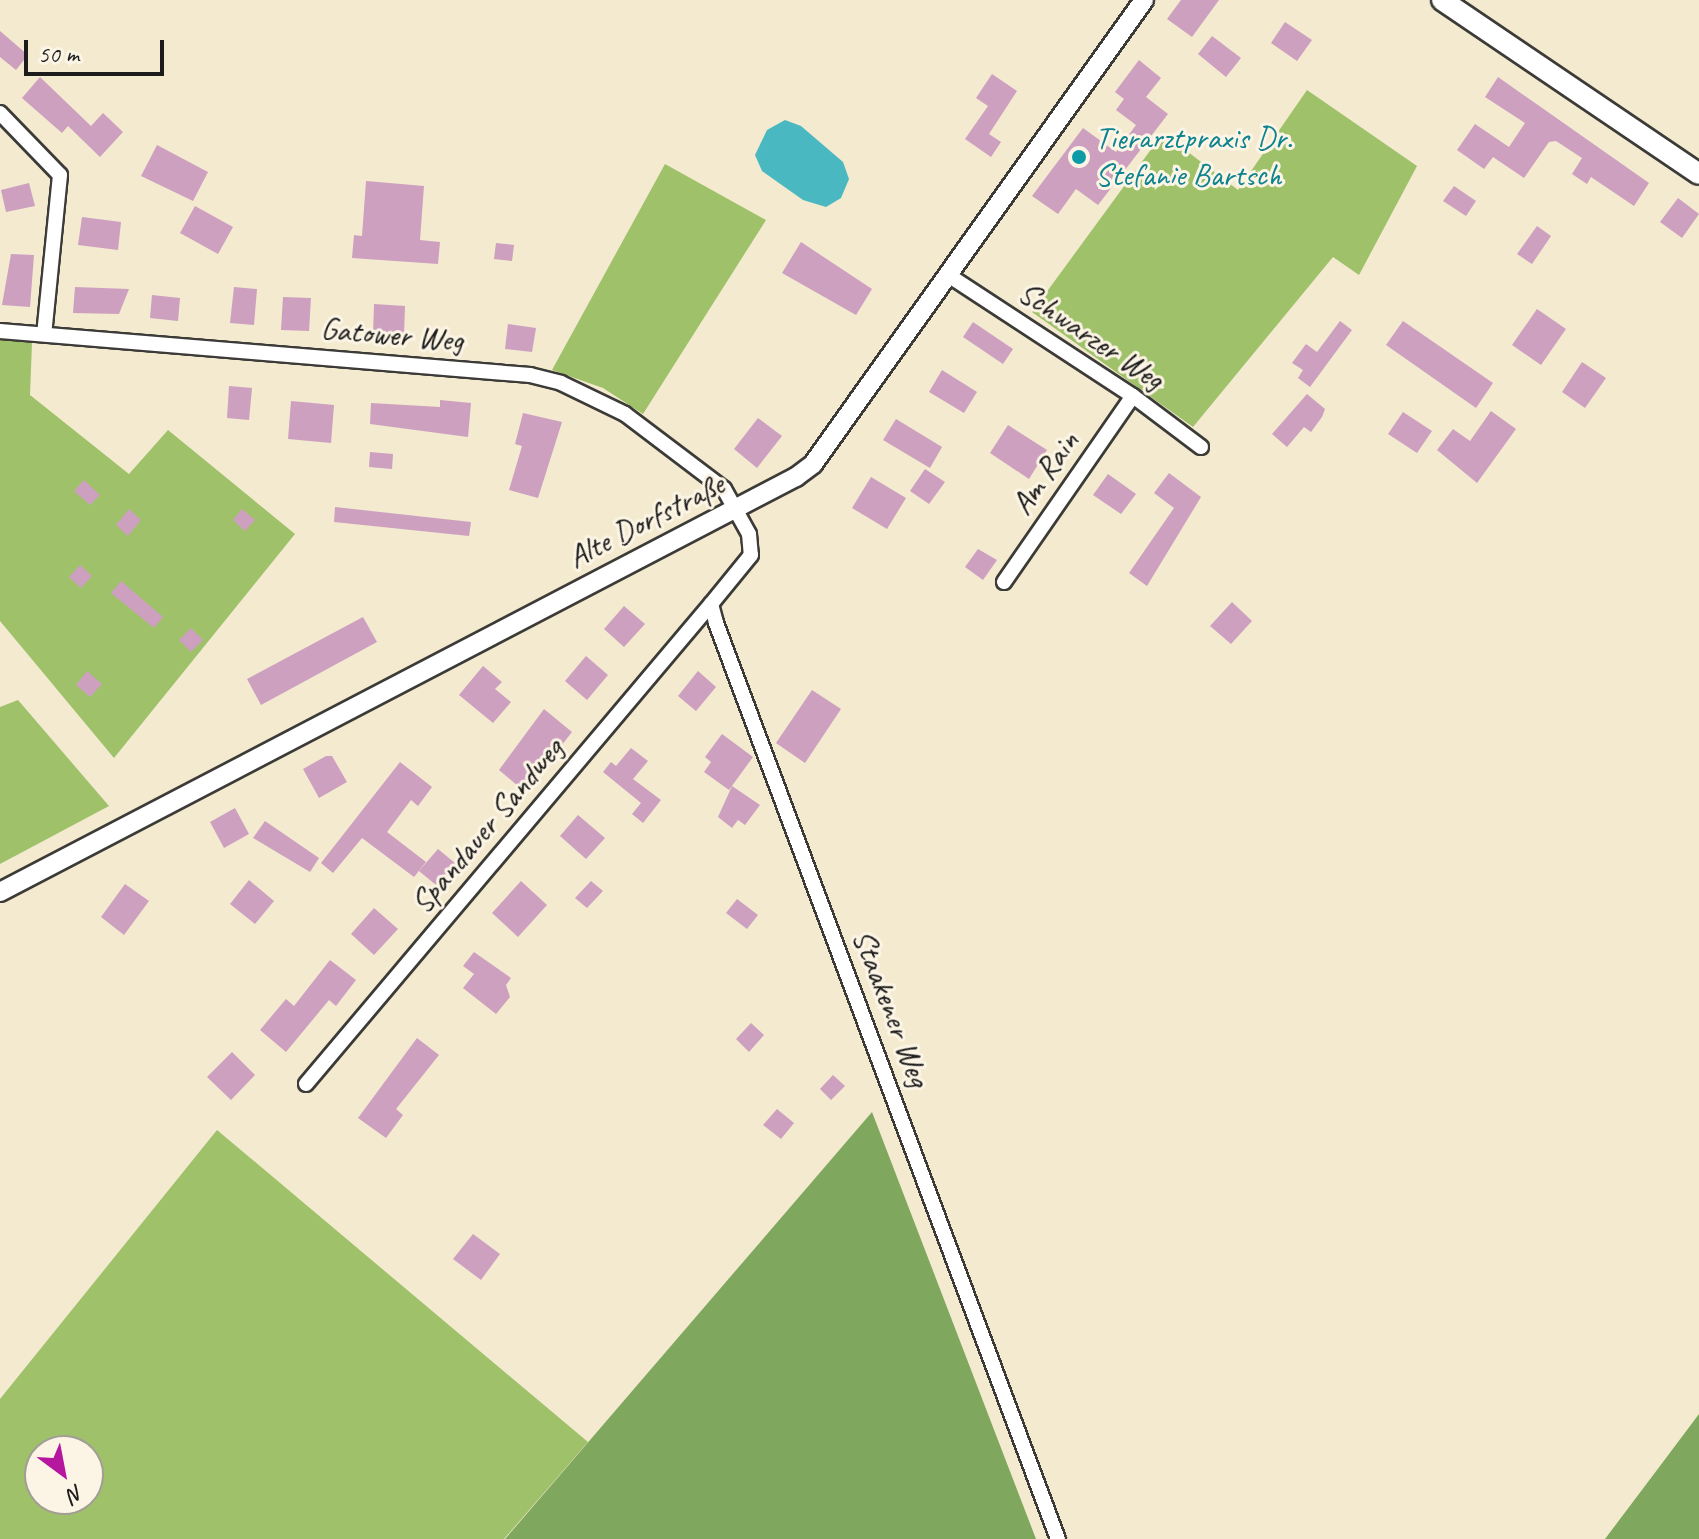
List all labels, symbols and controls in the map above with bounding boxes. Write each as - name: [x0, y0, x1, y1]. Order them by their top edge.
- scale bar: [28, 24, 168, 74]
- text: 50 m: [38, 39, 79, 69]
- place label: Tierarztpraxis Dr. Stefanie Bartsch: [1095, 120, 1293, 195]
- marker: Tierarztpraxis Dr. Stefanie Bartsch: [1070, 148, 1088, 166]
- street label: Schwarzer Weg: [1011, 273, 1171, 399]
- street label: Gatower Weg: [319, 310, 465, 360]
- street label: Am Rain: [1003, 424, 1087, 522]
- street label: Alte Dorfstraße: [561, 465, 731, 577]
- street label: Spandauer Sandweg: [402, 730, 572, 922]
- street label: Staakener Weg: [844, 924, 938, 1092]
- north arrow: [24, 1435, 104, 1515]
- text: N: [62, 1478, 89, 1509]

